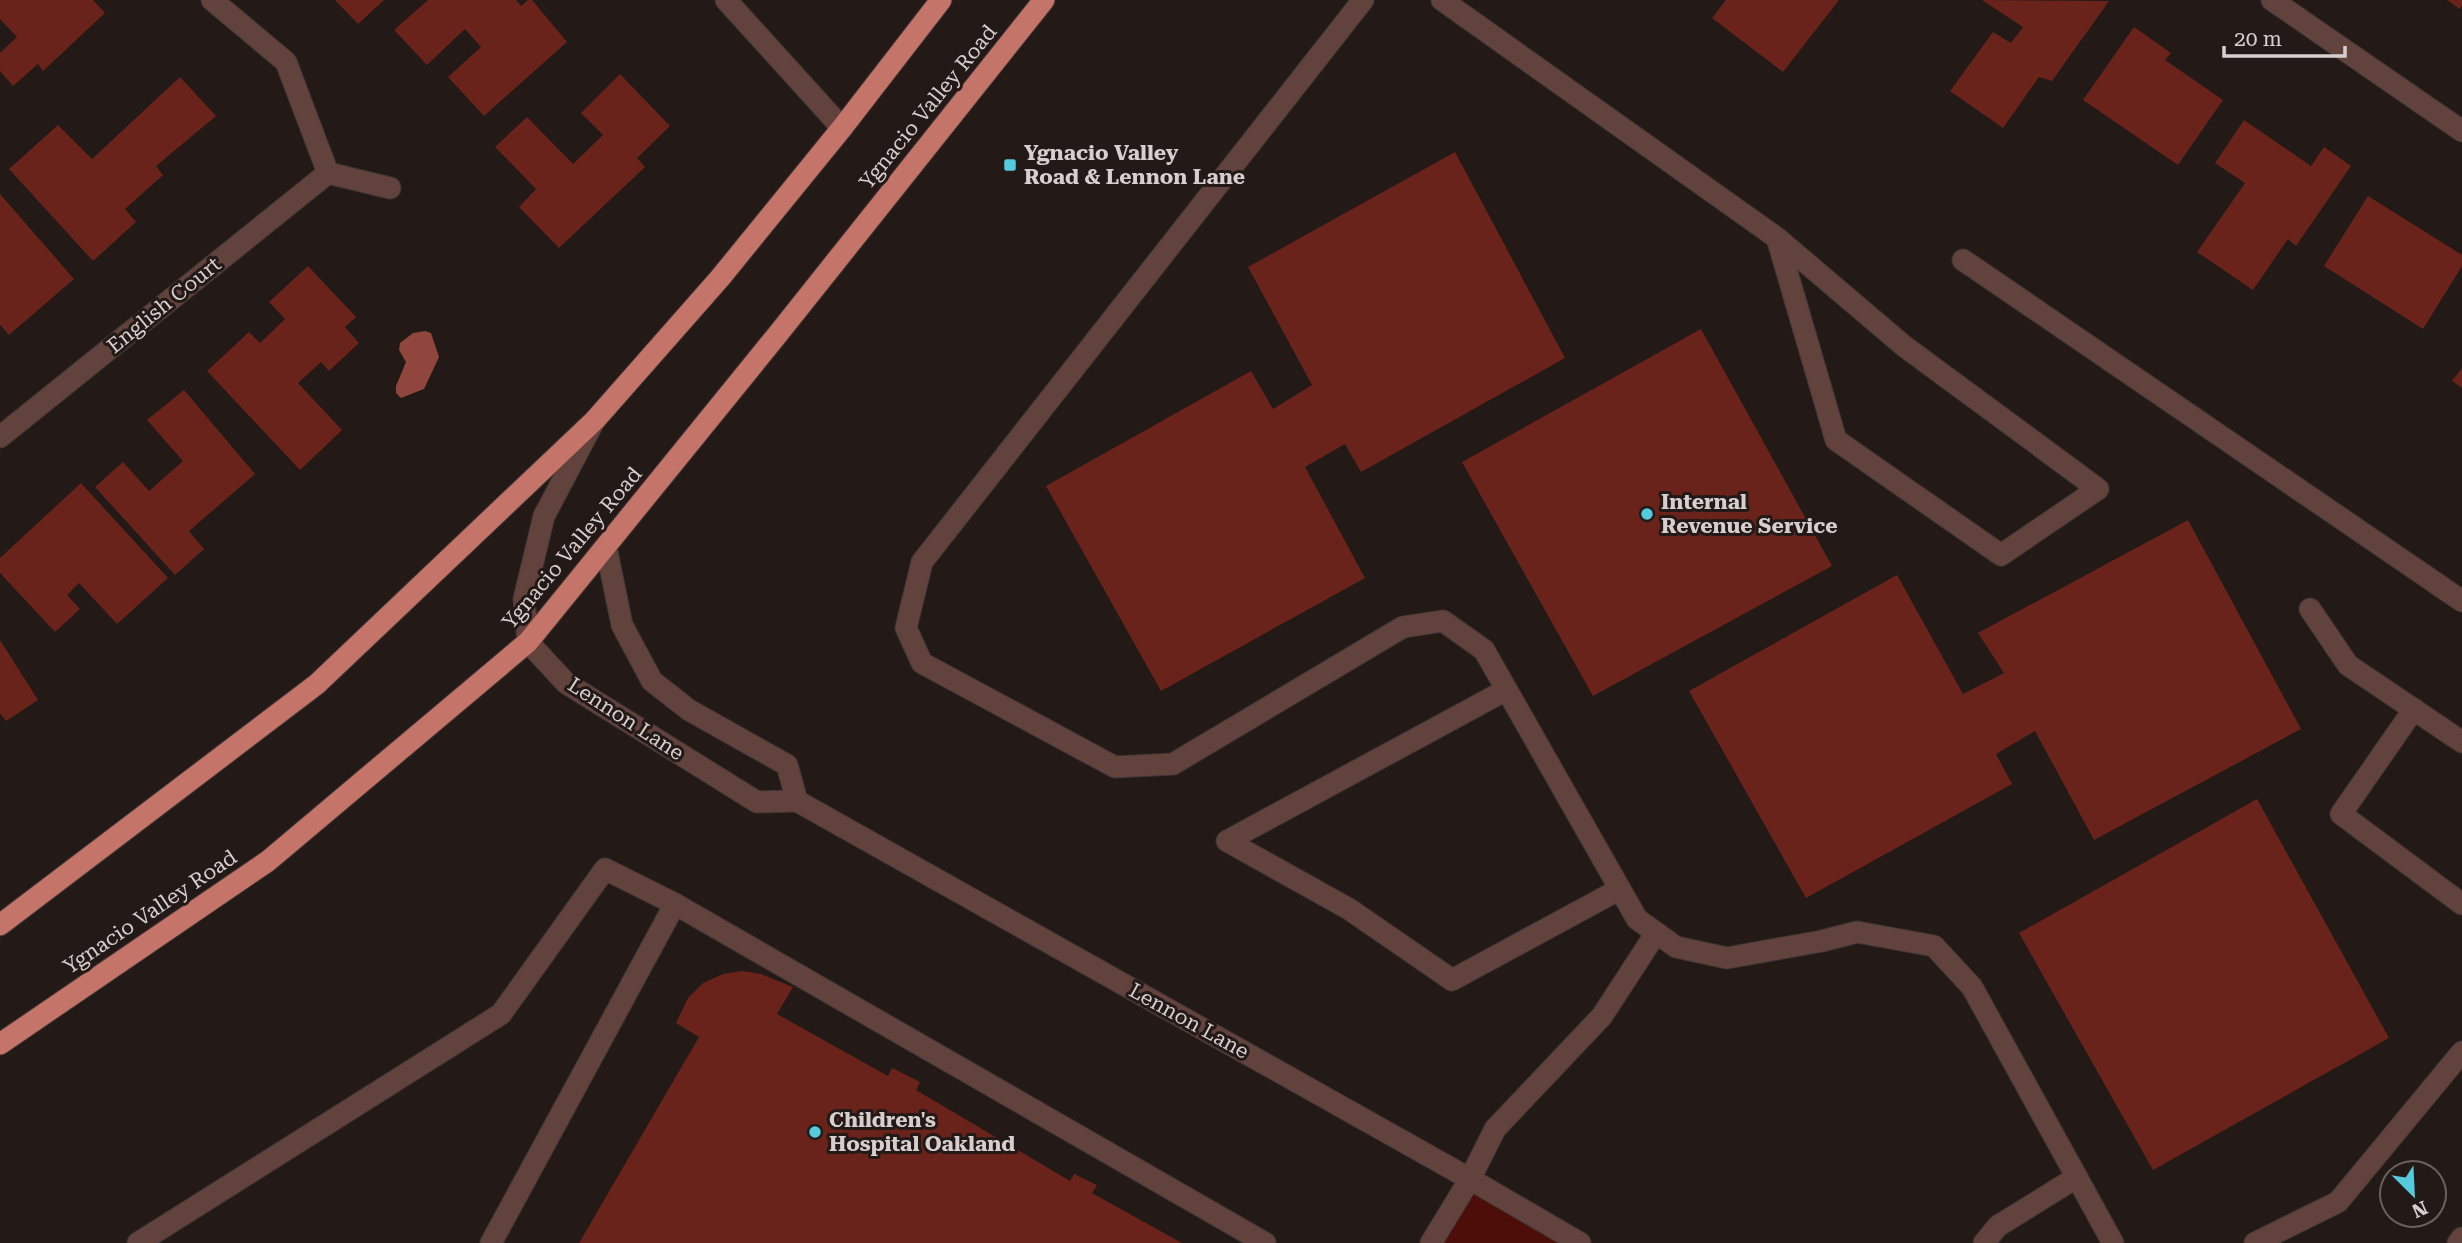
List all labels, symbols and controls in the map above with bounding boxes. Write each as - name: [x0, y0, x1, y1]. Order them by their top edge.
- scale bar: [2224, 14, 2345, 58]
- street label: Ygnacio Valley Road: [854, 20, 1002, 194]
- text: 20 m: [2234, 27, 2282, 51]
- place label: Ygnacio Valley Road & Lennon Lane: [1024, 141, 1245, 189]
- marker: Ygnacio Valley Road & Lennon Lane: [1002, 157, 1018, 173]
- street label: English Court: [102, 252, 226, 358]
- street label: Ygnacio Valley Road: [497, 462, 647, 634]
- place label: Internal Revenue Service: [1661, 490, 1838, 538]
- marker: Internal Revenue Service: [1639, 506, 1655, 522]
- street label: Lennon Lane: [564, 673, 688, 765]
- street label: Ygnacio Valley Road: [59, 845, 242, 979]
- street label: Lennon Lane: [1125, 978, 1253, 1064]
- place label: Children's Hospital Oakland: [829, 1108, 1015, 1156]
- marker: Children's Hospital Oakland: [807, 1124, 823, 1140]
- north arrow: [2378, 1159, 2448, 1229]
- text: N: [2408, 1196, 2431, 1223]

